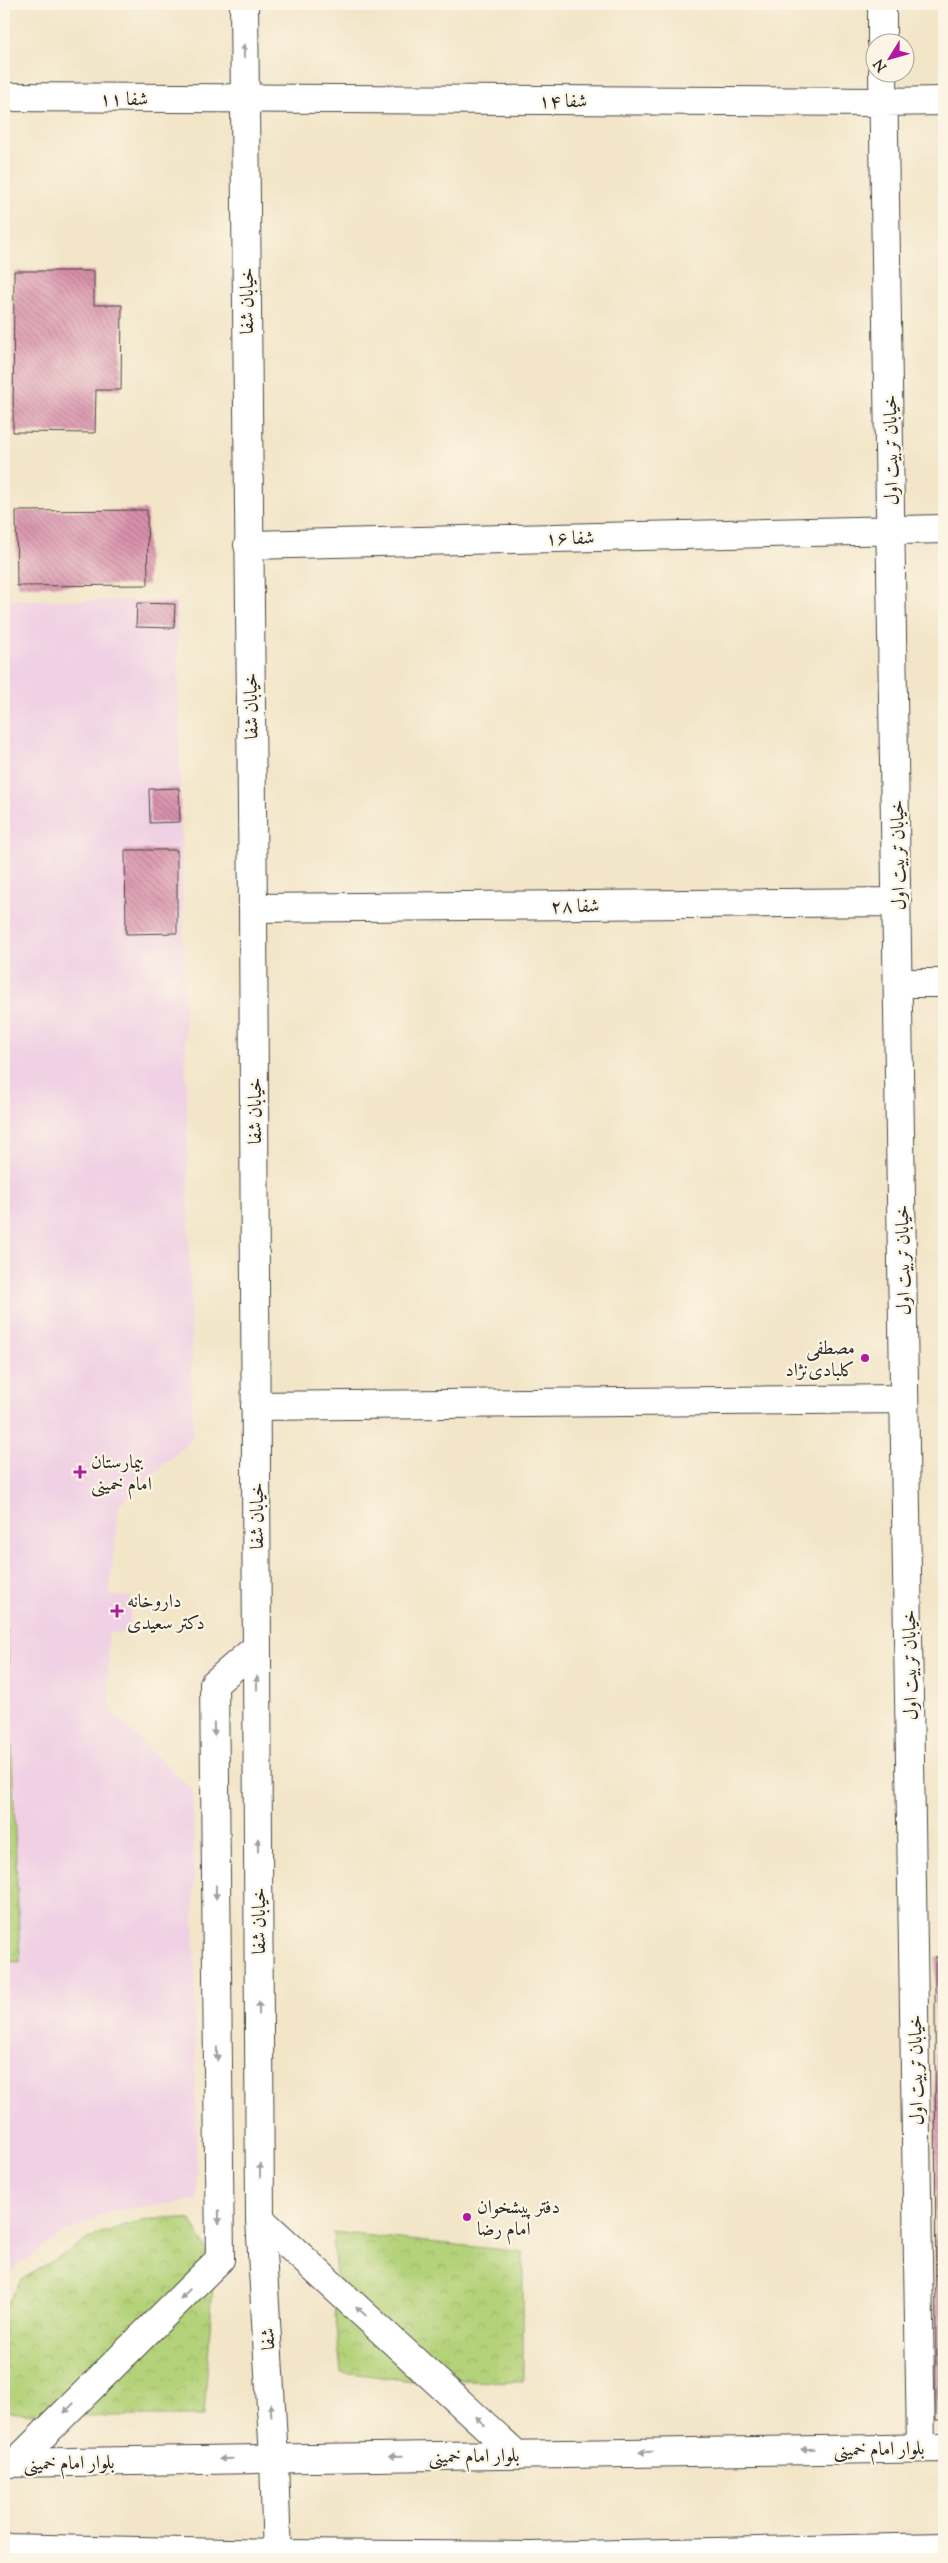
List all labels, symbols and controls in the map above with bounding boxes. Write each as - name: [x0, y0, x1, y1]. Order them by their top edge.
- north arrow: [866, 32, 916, 82]
- one-way arrow: [240, 43, 248, 59]
- text: N: [870, 54, 893, 75]
- street label: شفا ۱۱: [100, 87, 148, 114]
- street label: شفا ۱۴: [539, 89, 587, 116]
- street label: خیابان شفا: [235, 268, 262, 334]
- street label: خیابان تربیت اول: [878, 394, 907, 505]
- street label: شفا ۱۶: [546, 526, 595, 553]
- street label: خیابان شفا: [238, 672, 267, 740]
- street label: خیابان تربیت اول: [885, 799, 914, 910]
- street label: شفا ۲۸: [551, 894, 600, 921]
- street label: خیابان شفا: [243, 1078, 270, 1144]
- street label: خیابان تربیت اول: [890, 1204, 919, 1315]
- place label: مصطفی کلبادی‌نژاد: [785, 1336, 855, 1385]
- marker: مصطفی کلبادی‌نژاد: [859, 1352, 871, 1364]
- place label: بیمارستان امام خمینی: [91, 1450, 152, 1500]
- marker: بیمارستان امام خمینی: [73, 1465, 87, 1479]
- street label: خیابان شفا: [245, 1483, 272, 1549]
- place label: داروخانه دکتر سعیدی: [127, 1589, 205, 1638]
- marker: داروخانه دکتر سعیدی: [111, 1605, 123, 1617]
- street label: خیابان تربیت اول: [897, 1609, 926, 1720]
- one-way arrow: [253, 1675, 261, 1691]
- one-way arrow: [210, 1721, 218, 1737]
- one-way arrow: [254, 1837, 262, 1853]
- one-way arrow: [212, 1884, 220, 1900]
- street label: خیابان شفا: [247, 1888, 274, 1954]
- one-way arrow: [255, 2000, 263, 2016]
- street label: خیابان تربیت اول: [903, 2014, 932, 2125]
- one-way arrow: [214, 2046, 222, 2062]
- one-way arrow: [256, 2162, 264, 2178]
- place label: دفتر پیشخوان امام رضا: [477, 2195, 560, 2245]
- one-way arrow: [215, 2209, 223, 2225]
- marker: دفتر پیشخوان امام رضا: [461, 2211, 473, 2223]
- one-way arrow: [179, 2288, 191, 2300]
- one-way arrow: [355, 2305, 367, 2317]
- street label: شفا: [255, 2327, 284, 2351]
- one-way arrow: [267, 2401, 275, 2417]
- one-way arrow: [64, 2402, 76, 2414]
- one-way arrow: [475, 2415, 487, 2427]
- street label: بلوار امام خمینی: [833, 2436, 925, 2466]
- street label: بلوار امام خمینی: [428, 2443, 520, 2473]
- one-way arrow: [800, 2445, 816, 2453]
- one-way arrow: [637, 2448, 653, 2456]
- street label: بلوار امام خمینی: [23, 2450, 115, 2480]
- one-way arrow: [387, 2452, 403, 2460]
- one-way arrow: [217, 2455, 233, 2463]

